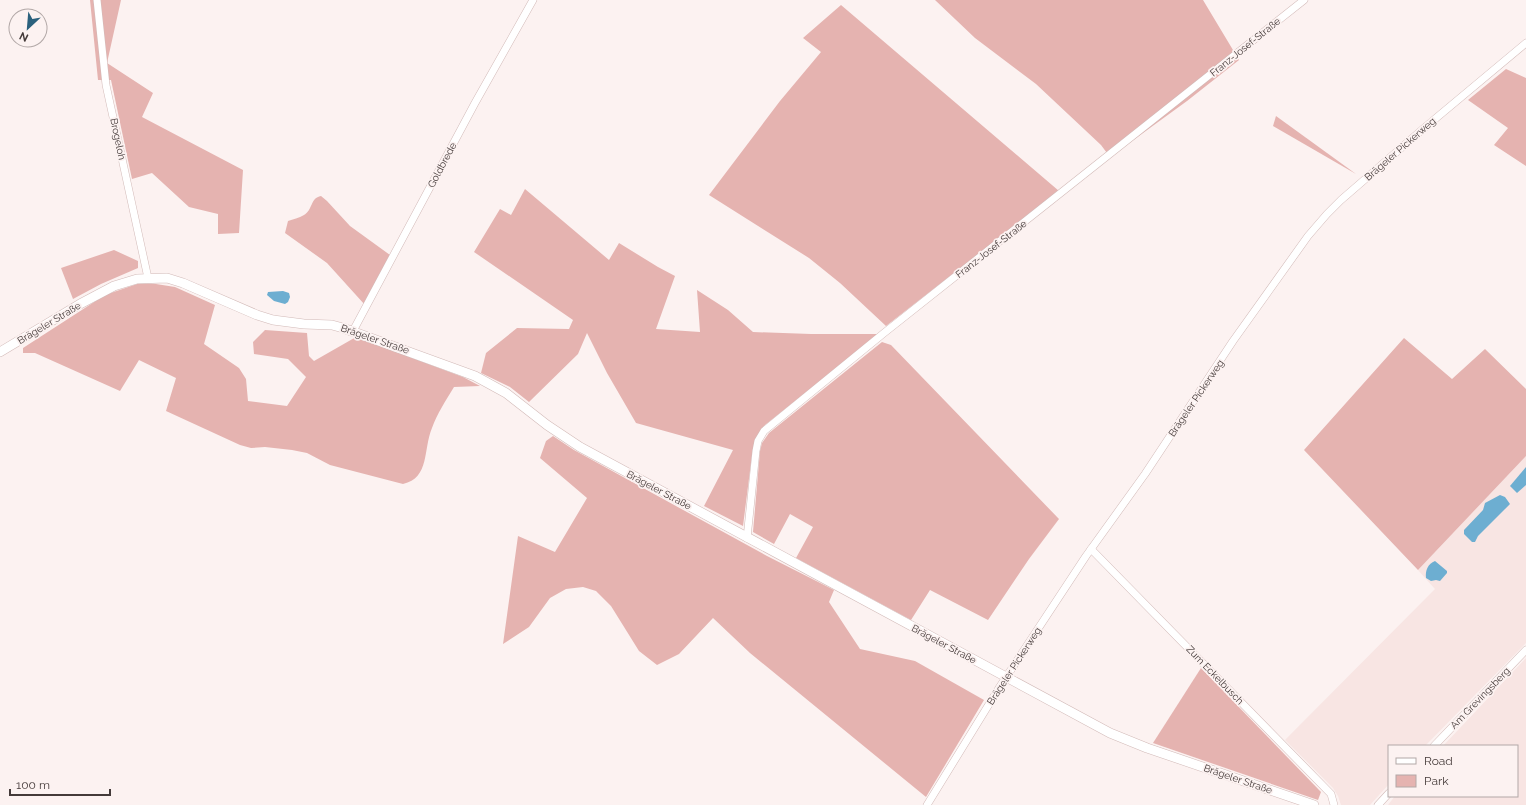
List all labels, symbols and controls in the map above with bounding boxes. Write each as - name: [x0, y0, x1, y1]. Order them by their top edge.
- north arrow: [8, 8, 48, 48]
- street label: Franz-Josef-Straße: [1208, 15, 1282, 79]
- text: N: [17, 29, 30, 44]
- street label: Brägeler Pickerweg: [1362, 115, 1438, 183]
- street label: Brogeloh: [108, 117, 128, 161]
- street label: Goldbrede: [426, 140, 459, 189]
- street label: Franz-Josef-Straße: [953, 218, 1029, 280]
- street label: Brägeler Straße: [15, 300, 83, 346]
- street label: Brägeler Straße: [339, 322, 411, 356]
- street label: Brägeler Pickerweg: [1166, 357, 1226, 439]
- street label: Brägeler Straße: [625, 468, 693, 512]
- street label: Brägeler Straße: [910, 622, 978, 666]
- street label: Brägeler Pickerweg: [985, 625, 1043, 707]
- street label: Zum Eckelbusch: [1184, 643, 1246, 707]
- street label: Am Grevingsberg: [1448, 665, 1512, 731]
- legend: [1388, 745, 1518, 797]
- text: Road: [1424, 754, 1453, 768]
- street label: Brägeler Straße: [1202, 762, 1274, 796]
- scale bar: [10, 771, 110, 797]
- text: Park: [1424, 774, 1449, 788]
- text: 100 m: [16, 778, 50, 792]

